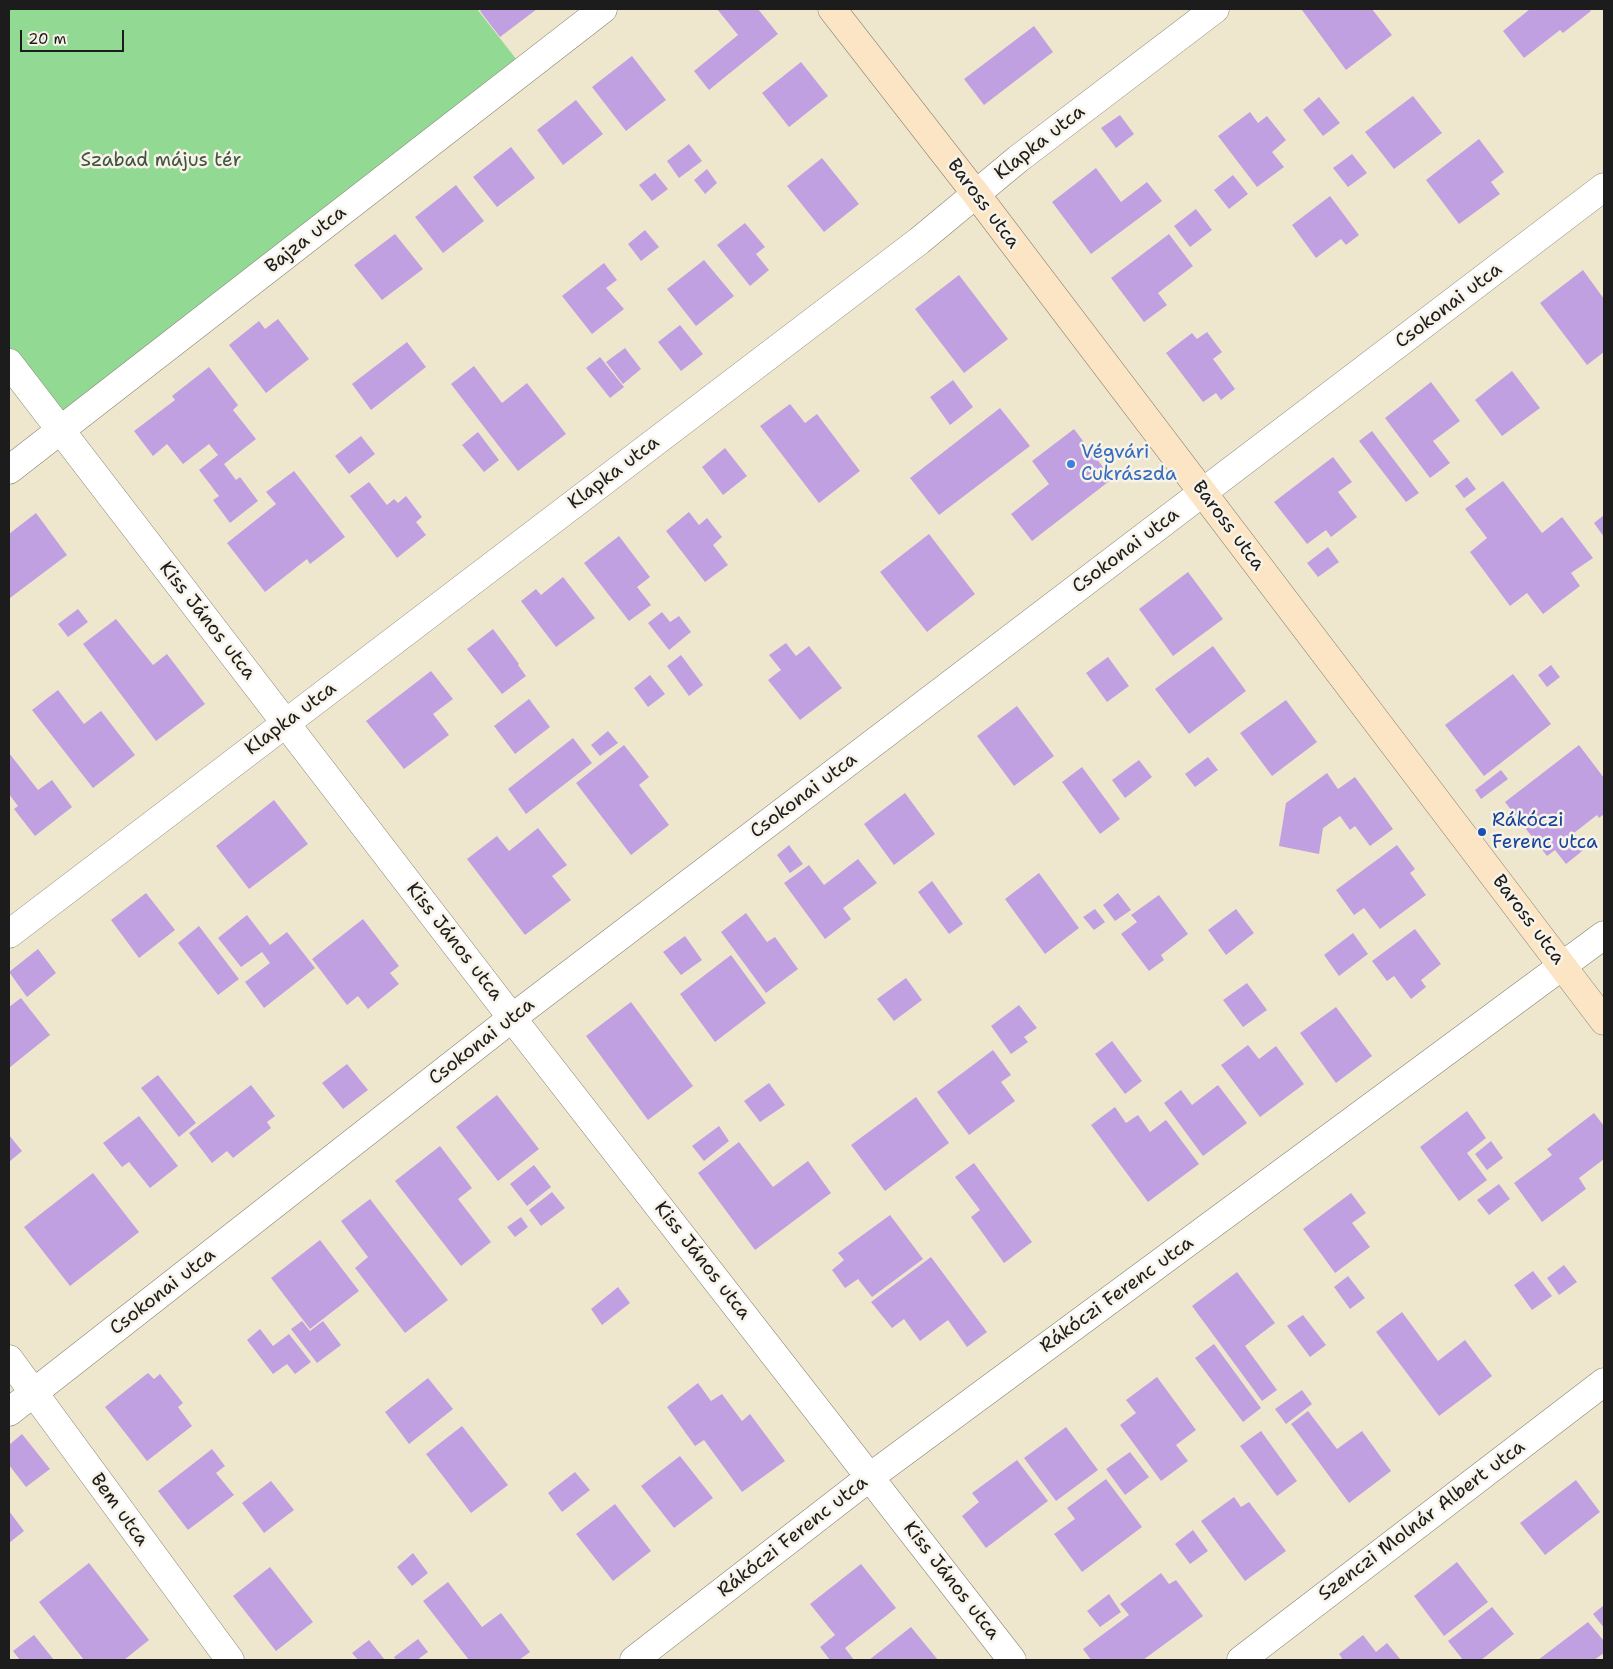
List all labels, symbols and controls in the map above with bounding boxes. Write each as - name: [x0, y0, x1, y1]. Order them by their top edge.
- scale bar: [22, 20, 126, 52]
- text: 20 m: [28, 29, 67, 49]
- street label: Klapka utca: [990, 101, 1090, 185]
- park label: Szabad május tér: [81, 150, 241, 172]
- street label: Baross utca: [942, 155, 1024, 253]
- street label: Bajza utca: [261, 201, 351, 279]
- street label: Csokonai utca: [1391, 258, 1507, 354]
- street label: Klapka utca: [564, 431, 664, 515]
- place label: Végvári Cukrászda: [1081, 442, 1177, 486]
- marker: Végvári Cukrászda: [1065, 458, 1077, 470]
- street label: Baross utca: [1187, 477, 1269, 575]
- street label: Csokonai utca: [1068, 503, 1184, 599]
- street label: Kiss János utca: [154, 558, 260, 684]
- street label: Klapka utca: [241, 677, 341, 761]
- street label: Csokonai utca: [746, 748, 862, 844]
- place label: Rákóczi Ferenc utca: [1492, 810, 1598, 854]
- marker: Rákóczi Ferenc utca: [1476, 826, 1488, 838]
- street label: Baross utca: [1487, 871, 1569, 969]
- street label: Kiss János utca: [401, 879, 507, 1005]
- street label: Csokonai utca: [425, 994, 539, 1090]
- street label: Kiss János utca: [649, 1198, 755, 1324]
- street label: Rákóczi Ferenc utca: [1036, 1232, 1198, 1358]
- street label: Csokonai utca: [106, 1244, 220, 1340]
- street label: Szenczi Molnár Albert utca: [1314, 1436, 1530, 1606]
- street label: Bem utca: [85, 1469, 153, 1551]
- street label: Rákóczi Ferenc utca: [713, 1471, 873, 1603]
- street label: Kiss János utca: [898, 1518, 1004, 1644]

